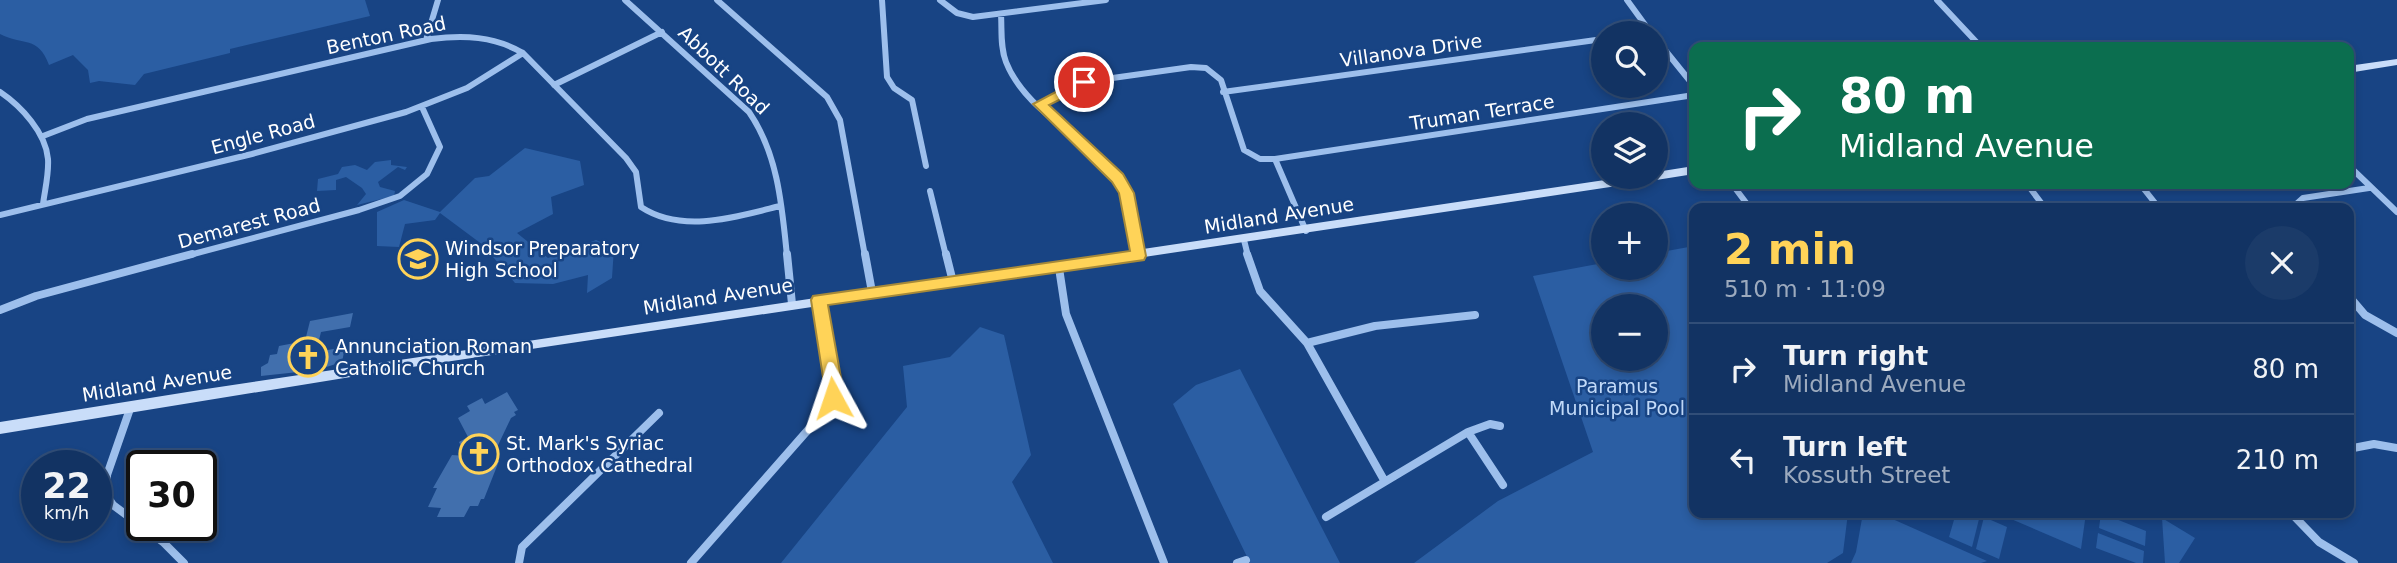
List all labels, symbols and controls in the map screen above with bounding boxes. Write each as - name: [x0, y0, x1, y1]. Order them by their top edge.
- street label: Benton Road: [324, 12, 448, 58]
- street label: Abbott Road: [674, 21, 774, 119]
- map controls: [1591, 21, 1668, 371]
- button: search: [1591, 21, 1668, 98]
- street label: Villanova Drive: [1339, 29, 1483, 71]
- pin: [1054, 52, 1114, 112]
- icon: arrive: [1065, 63, 1103, 101]
- text: 80 m: [1839, 68, 1975, 125]
- icon: right: [1724, 70, 1815, 161]
- street label: Truman Terrace: [1407, 90, 1556, 134]
- street label: Engle Road: [209, 110, 317, 158]
- button: layers: [1591, 112, 1668, 189]
- text: Midland Avenue: [1839, 127, 2094, 165]
- street label: Midland Avenue: [1203, 192, 1355, 238]
- street label: Demarest Road: [175, 193, 323, 253]
- button: +: [1591, 203, 1668, 280]
- text: 2 min: [1724, 225, 1856, 274]
- button: close: [2245, 226, 2319, 300]
- place label: Windsor Preparatory High School: [445, 237, 640, 281]
- school or university icon: Windsor Preparatory High School: [397, 238, 439, 280]
- street label: Midland Avenue: [642, 273, 794, 319]
- text: 510 m · 11:09: [1724, 276, 1886, 302]
- button: −: [1591, 294, 1668, 371]
- place label: Annunciation Roman Catholic Church: [335, 335, 532, 379]
- church icon: Annunciation Roman Catholic Church: [287, 336, 329, 378]
- text: Turn right: [1783, 341, 1928, 371]
- icon: right: [1724, 350, 1762, 388]
- text: 80 m: [2252, 354, 2319, 384]
- street label: Midland Avenue: [81, 360, 233, 406]
- position arrow: [796, 361, 870, 435]
- text: Midland Avenue: [1783, 371, 1966, 397]
- park label: Paramus Municipal Pool: [1549, 375, 1685, 419]
- place label: St. Mark's Syriac Orthodox Cathedral: [506, 432, 693, 476]
- text: Turn left: [1783, 432, 1907, 462]
- church icon: St. Mark's Syriac Orthodox Cathedral: [458, 433, 500, 475]
- icon: left: [1724, 441, 1762, 479]
- text: 210 m: [2236, 445, 2319, 475]
- speed limit sign: 30: [126, 450, 217, 541]
- text: Kossuth Street: [1783, 462, 1950, 488]
- text: 22: [42, 466, 91, 506]
- text: km/h: [44, 502, 89, 523]

